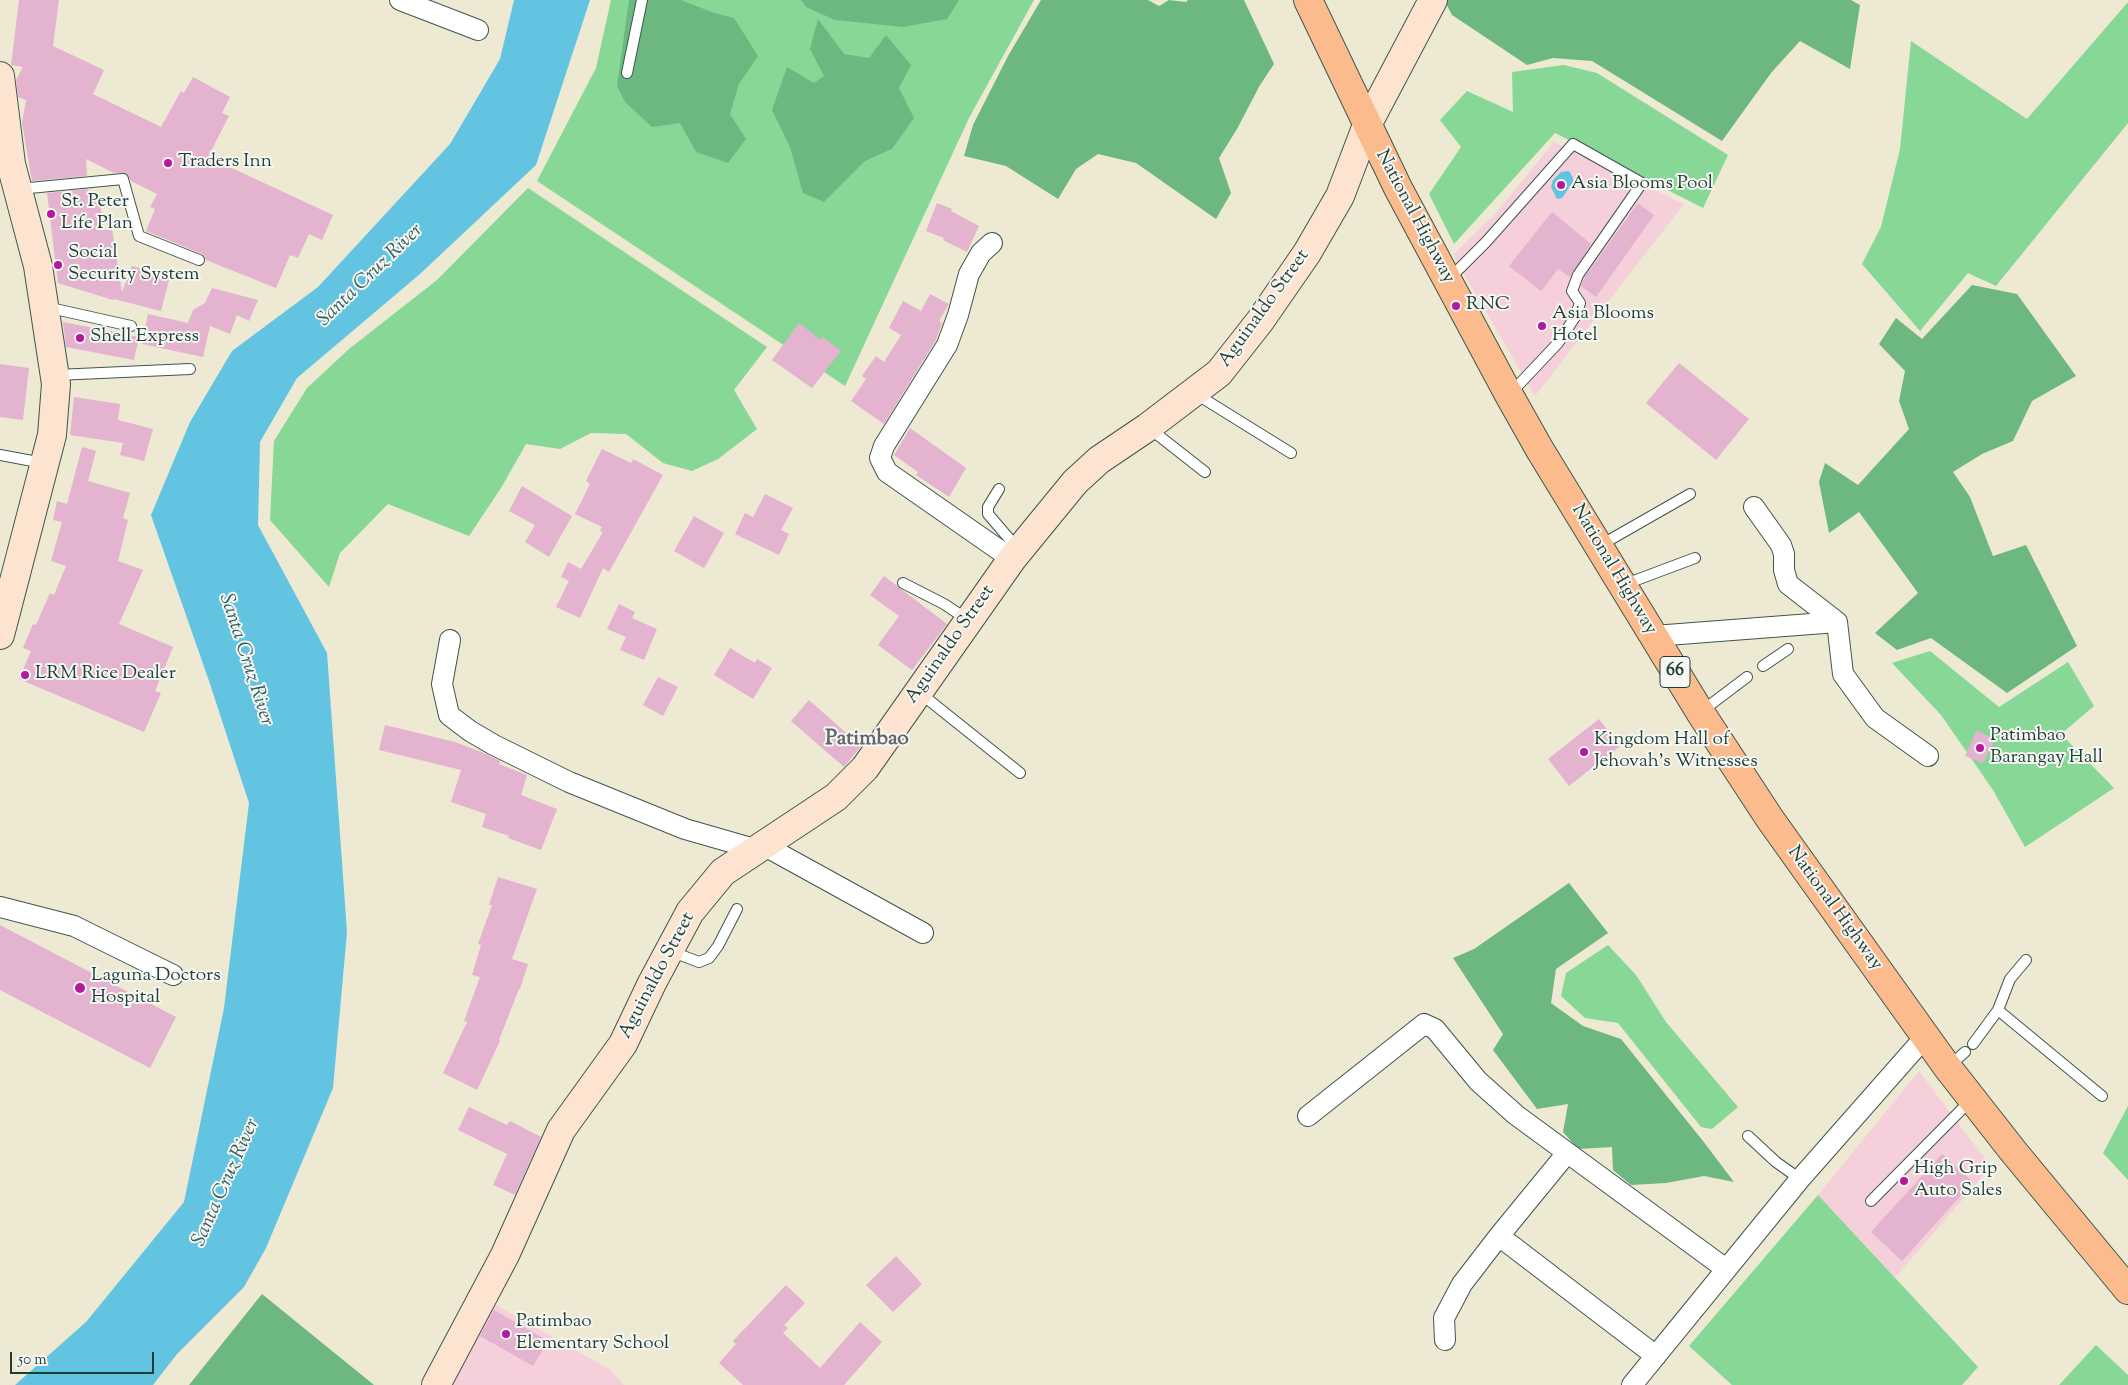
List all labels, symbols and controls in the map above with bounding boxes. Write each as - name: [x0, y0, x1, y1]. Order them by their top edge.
- street label: National Highway: [1369, 146, 1459, 288]
- place label: Traders Inn: [178, 152, 272, 174]
- marker: Traders Inn: [162, 157, 174, 169]
- place label: Asia Blooms Pool: [1571, 174, 1713, 196]
- marker: Asia Blooms Pool: [1555, 179, 1567, 191]
- place label: St. Peter Life Plan: [61, 192, 133, 236]
- marker: St. Peter Life Plan: [45, 208, 57, 220]
- water label: Santa Cruz River: [313, 220, 429, 332]
- place label: Social Security System: [68, 243, 199, 287]
- street label: Aguinaldo Street: [1215, 246, 1315, 372]
- marker: Social Security System: [52, 259, 64, 271]
- place label: RNC: [1466, 295, 1510, 317]
- marker: RNC: [1450, 300, 1462, 312]
- place label: Asia Blooms Hotel: [1552, 304, 1654, 348]
- marker: Asia Blooms Hotel: [1536, 320, 1548, 332]
- place label: Shell Express: [90, 327, 199, 349]
- marker: Shell Express: [74, 332, 86, 344]
- street label: National Highway: [1565, 501, 1661, 639]
- street label: Aguinaldo Street: [902, 581, 1000, 709]
- water label: Santa Cruz River: [212, 591, 278, 729]
- road number: 66: [1660, 656, 1690, 688]
- place label: LRM Rice Dealer: [35, 664, 176, 686]
- marker: LRM Rice Dealer: [19, 669, 31, 681]
- place label: Patimbao Barangay Hall: [1990, 726, 2103, 770]
- district label: Patimbao: [825, 727, 909, 753]
- place label: Kingdom Hall of Jehovah's Witnesses: [1594, 730, 1758, 774]
- marker: Patimbao Barangay Hall: [1974, 742, 1986, 754]
- marker: Kingdom Hall of Jehovah's Witnesses: [1578, 746, 1590, 758]
- street label: National Highway: [1781, 842, 1887, 976]
- street label: Aguinaldo Street: [615, 909, 701, 1043]
- place label: Laguna Doctors Hospital: [91, 966, 221, 1010]
- marker: Laguna Doctors Hospital: [73, 981, 87, 995]
- water label: Santa Cruz River: [188, 1115, 266, 1251]
- place label: High Grip Auto Sales: [1914, 1159, 2002, 1203]
- marker: High Grip Auto Sales: [1898, 1175, 1910, 1187]
- place label: Patimbao Elementary School: [516, 1312, 669, 1356]
- marker: Patimbao Elementary School: [500, 1328, 512, 1340]
- scale bar: [12, 1342, 156, 1374]
- text: 50 m: [18, 1350, 47, 1371]

